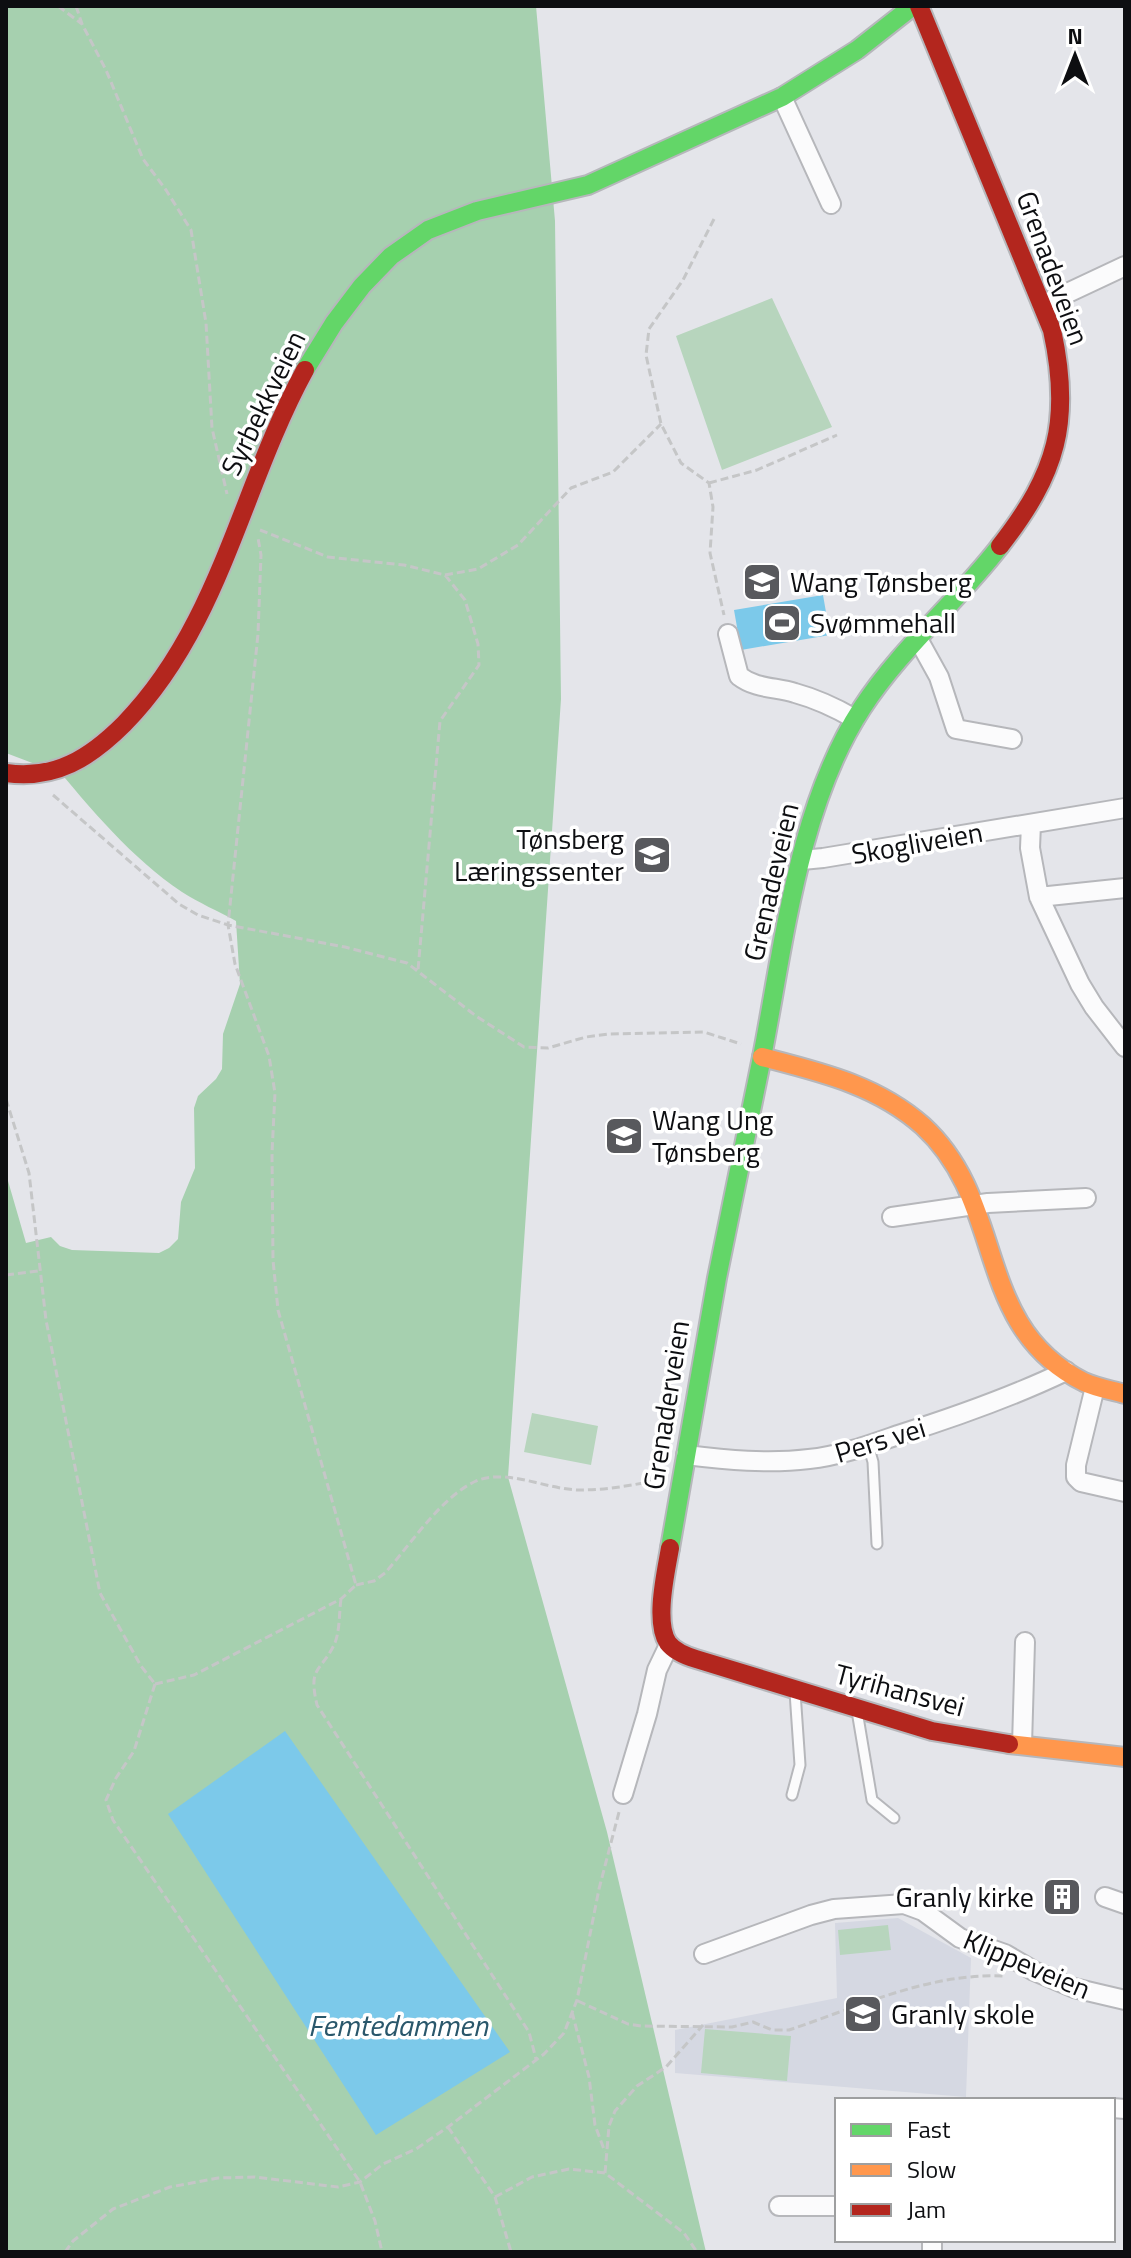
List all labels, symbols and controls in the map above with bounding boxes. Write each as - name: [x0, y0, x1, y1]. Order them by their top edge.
- north arrow: [1035, 16, 1115, 96]
- text: N: [1067, 19, 1083, 53]
- street label: Grenadeveien: [1006, 185, 1101, 351]
- street label: Syrbekkveien: [209, 323, 316, 483]
- place label: Wang Tønsberg: [790, 560, 972, 603]
- school or university icon: Wang Tønsberg: [741, 561, 783, 603]
- place label: Svømmehall: [810, 601, 956, 644]
- sports icon: Svømmehall: [761, 602, 803, 644]
- street label: Grenadeveien: [731, 798, 810, 965]
- street label: Skogliveien: [848, 810, 986, 875]
- place label: Tønsberg Læringssenter: [454, 817, 624, 892]
- school or university icon: Tønsberg Læringssenter: [631, 834, 673, 876]
- place label: Wang Ung Tønsberg: [652, 1098, 773, 1173]
- school or university icon: Wang Ung Tønsberg: [603, 1115, 645, 1157]
- street label: Grenaderveien: [631, 1317, 700, 1493]
- street label: Pers vei: [829, 1405, 931, 1474]
- street label: Tyrihansvei: [831, 1652, 970, 1727]
- place label: Granly kirke: [895, 1875, 1034, 1918]
- building icon: Granly kirke: [1041, 1876, 1083, 1918]
- street label: Klippeveien: [957, 1917, 1098, 2010]
- place label: Granly skole: [891, 1992, 1035, 2035]
- school or university icon: Granly skole: [842, 1993, 884, 2035]
- water label: Femtedammen: [308, 2002, 489, 2048]
- legend: [835, 2098, 1115, 2242]
- text: Fast: [907, 2111, 951, 2147]
- text: Slow: [907, 2151, 956, 2187]
- text: Jam: [907, 2191, 946, 2227]

